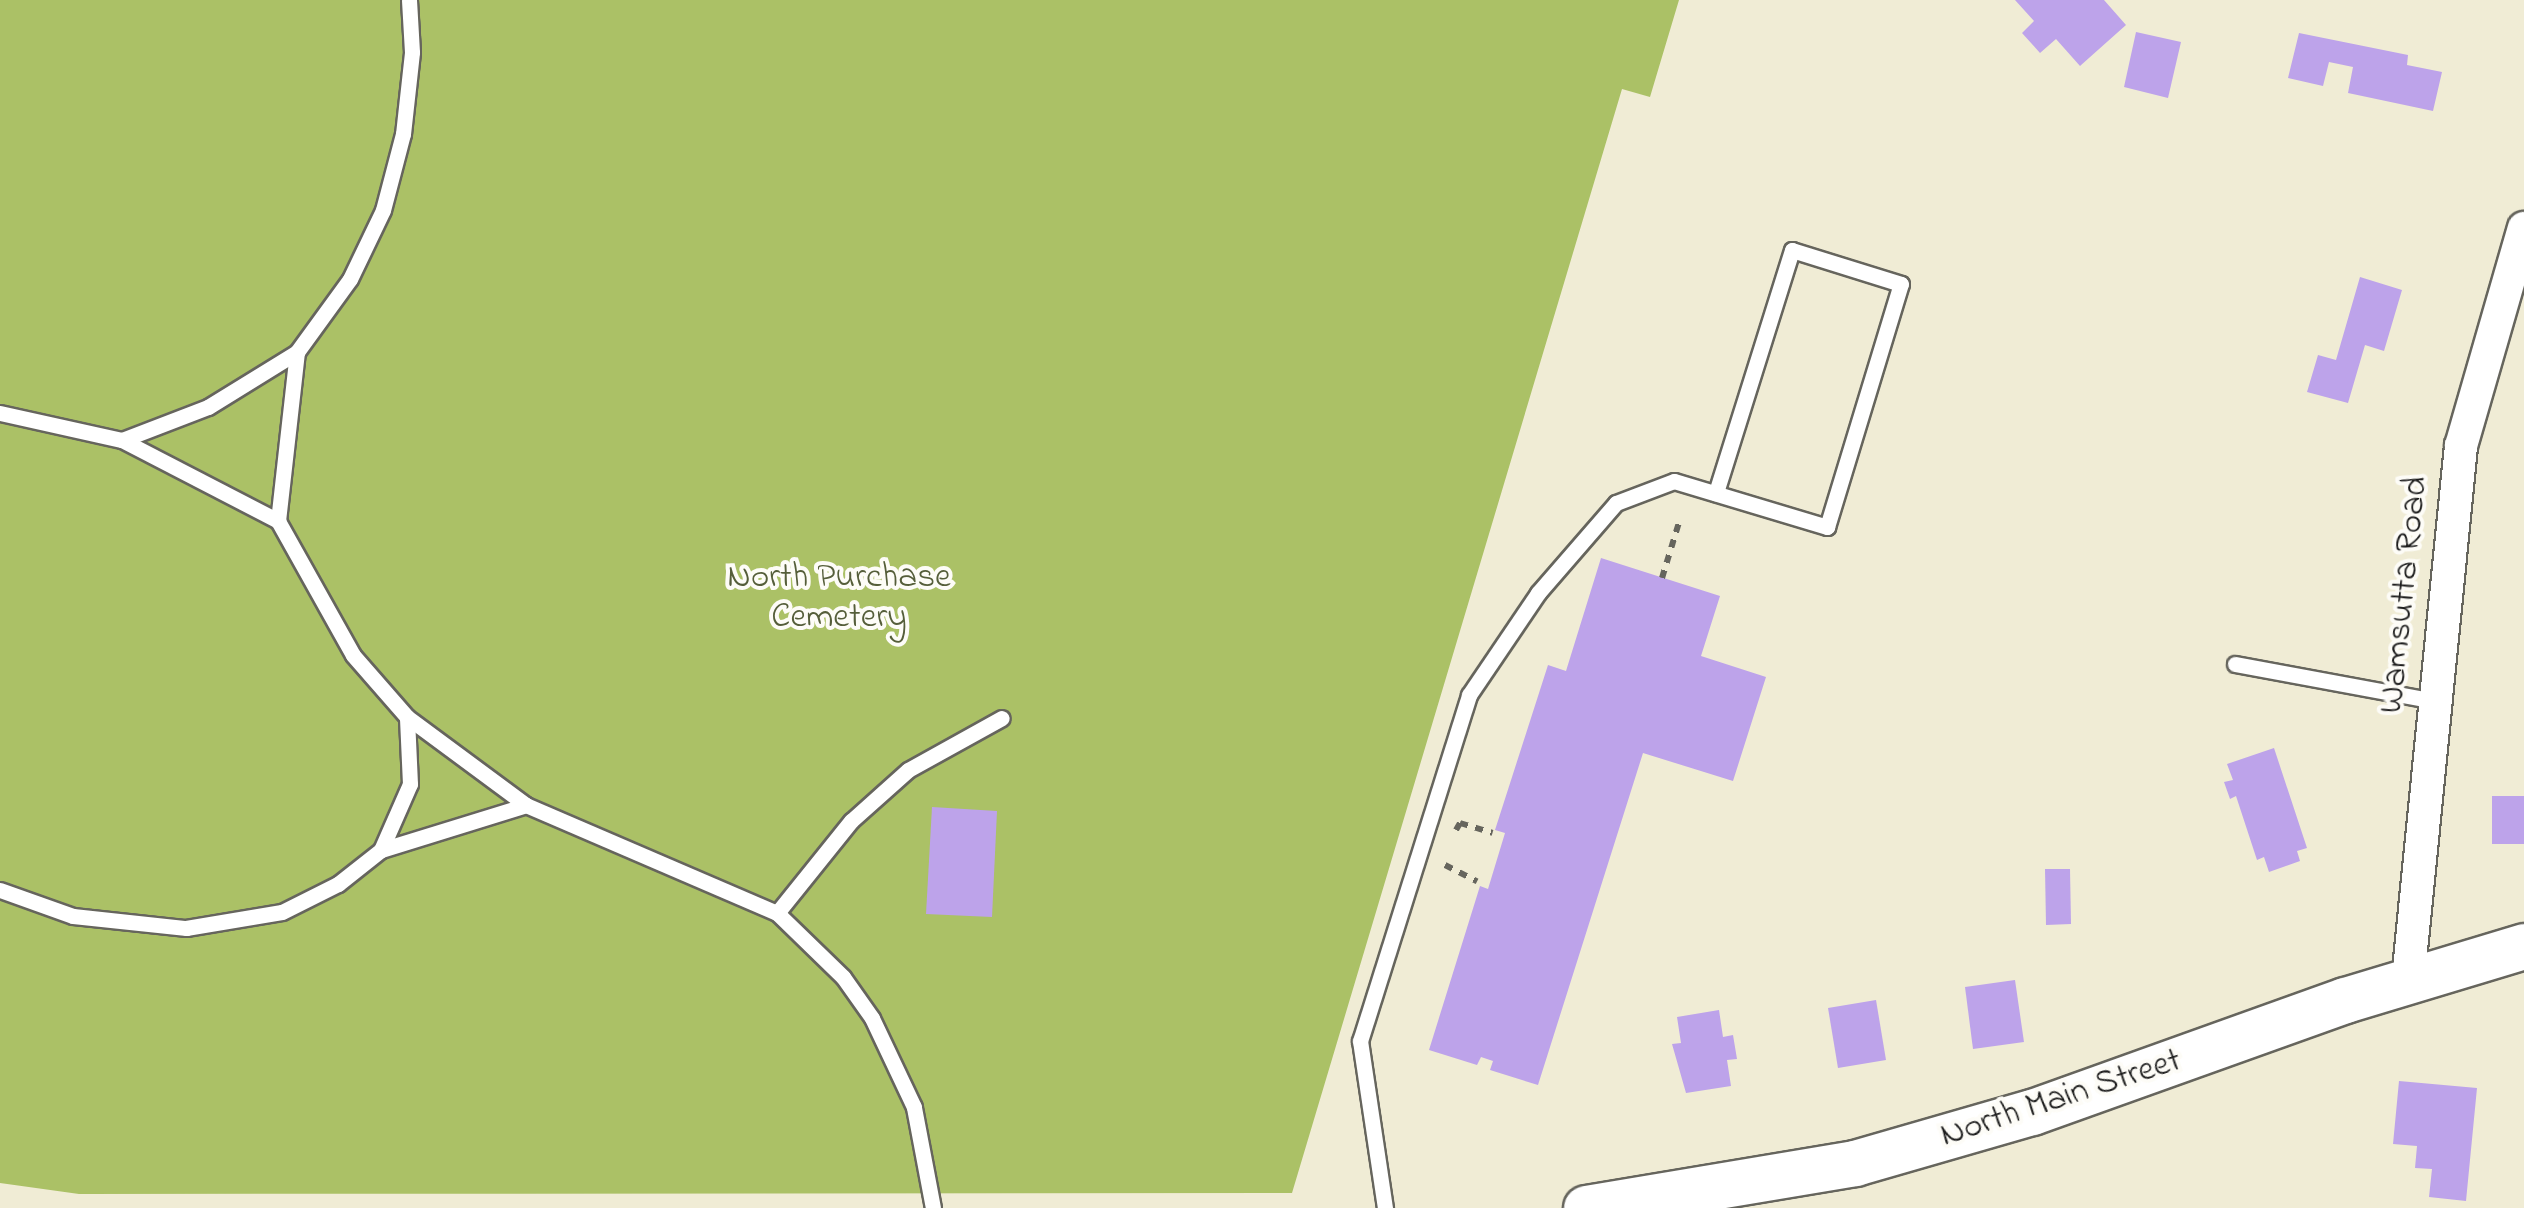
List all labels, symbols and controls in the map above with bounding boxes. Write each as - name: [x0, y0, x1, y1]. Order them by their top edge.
- street label: Wamsutta Road: [2372, 474, 2438, 716]
- park label: North Purchase Cemetery: [727, 557, 951, 639]
- street label: North Main Street: [1935, 1040, 2187, 1158]

